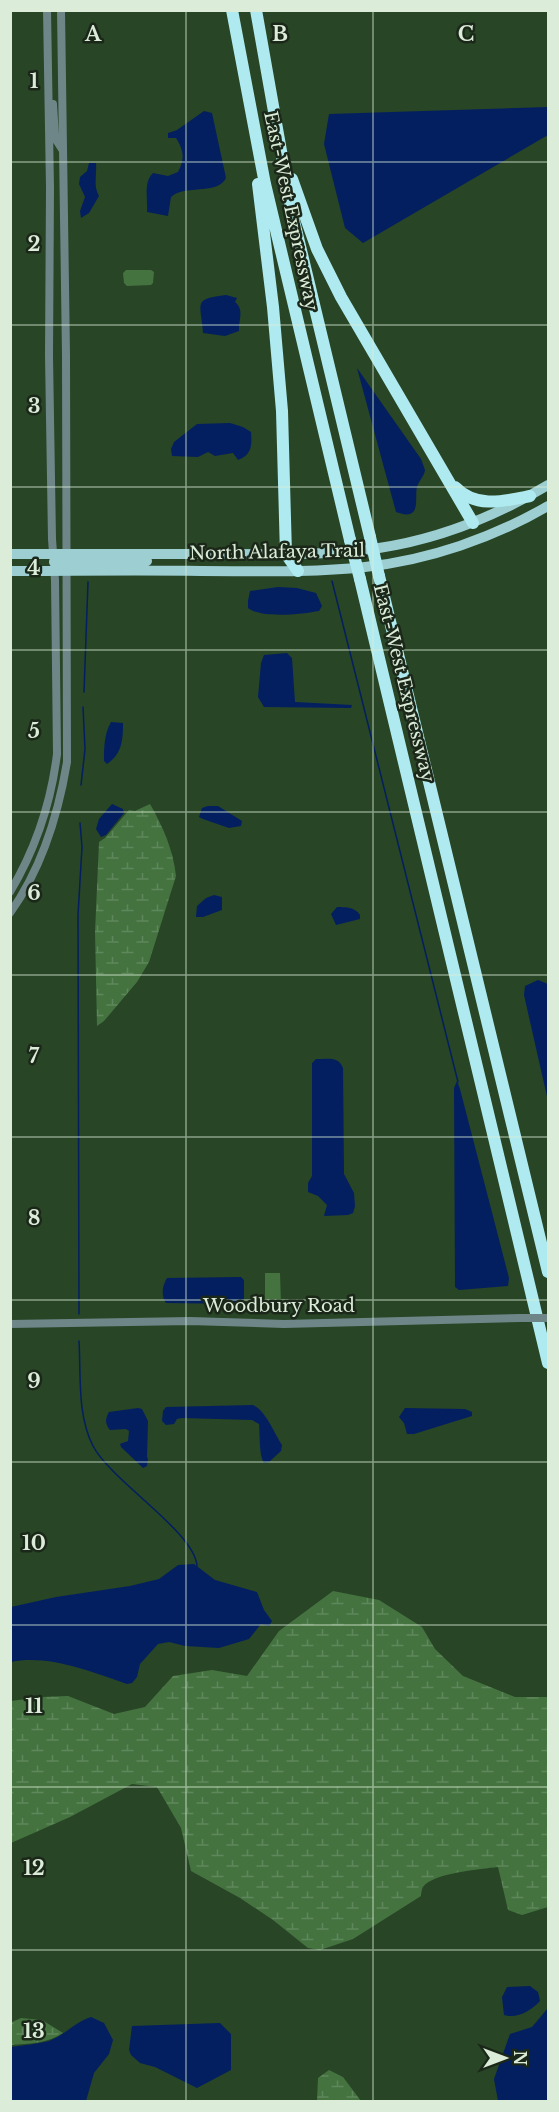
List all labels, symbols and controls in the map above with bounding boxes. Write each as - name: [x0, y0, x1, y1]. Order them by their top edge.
- text: A: [84, 22, 102, 46]
- text: B: [272, 22, 288, 46]
- text: C: [458, 22, 474, 46]
- text: 1: [30, 69, 39, 93]
- street label: East-West Expressway: [259, 109, 323, 313]
- text: 2: [27, 232, 41, 256]
- text: 3: [28, 394, 40, 418]
- street label: North Alafaya Trail: [189, 539, 365, 565]
- text: 4: [27, 556, 41, 580]
- street label: East-West Expressway: [369, 582, 439, 785]
- text: 5: [28, 719, 40, 743]
- text: 6: [27, 881, 41, 905]
- text: 7: [29, 1044, 40, 1068]
- text: 8: [28, 1206, 40, 1230]
- street label: Woodbury Road: [202, 1295, 355, 1317]
- text: 9: [27, 1369, 41, 1393]
- text: 10: [22, 1531, 46, 1555]
- text: 11: [25, 1694, 43, 1718]
- text: 12: [23, 1856, 45, 1880]
- text: 13: [23, 2019, 45, 2043]
- north arrow: [475, 2028, 535, 2088]
- text: N: [510, 2050, 530, 2066]

